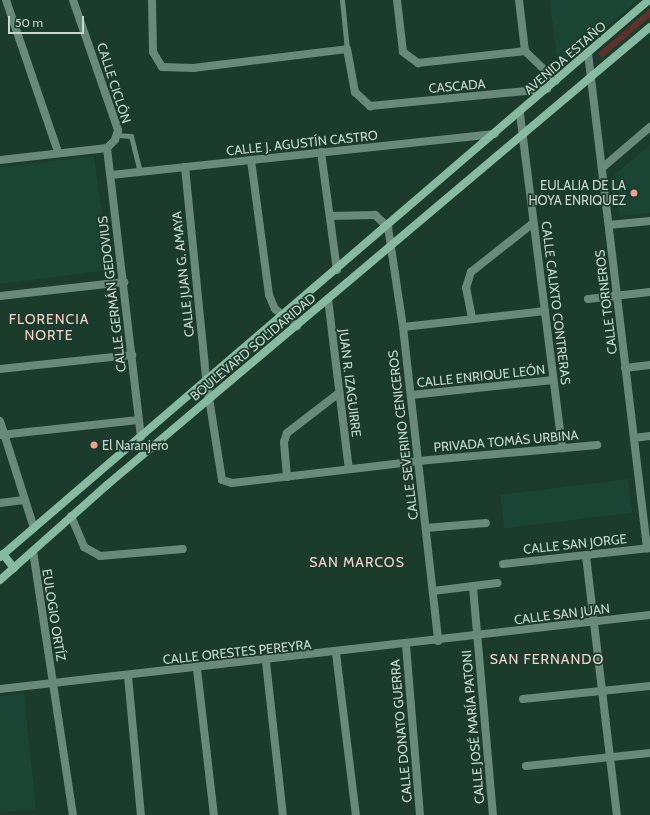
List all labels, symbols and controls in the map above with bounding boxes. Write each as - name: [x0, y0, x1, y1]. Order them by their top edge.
- scale bar: [10, 8, 86, 34]
- text: 50 m: [15, 15, 43, 30]
- street label: AVENIDA ESTAÑO: [521, 18, 609, 98]
- street label: CALLE CICLÓN: [94, 41, 134, 125]
- street label: CASCADA: [428, 76, 486, 96]
- street label: CALLE J. AGUSTÍN CASTRO: [225, 127, 379, 159]
- place label: EULALIA DE LA HOYA ENRIQUEZ: [528, 178, 626, 209]
- marker: EULALIA DE LA HOYA ENRIQUEZ: [629, 188, 639, 198]
- street label: CALLE JUAN G. AMAYA: [169, 210, 197, 338]
- street label: CALLE GERMÁN GEDOVIUS: [95, 215, 129, 373]
- street label: CALLE CALIXTO CONTRERAS: [538, 220, 574, 386]
- street label: CALLE TORNEROS: [592, 249, 620, 355]
- street label: BOULEVARD SOLIDARIDAD: [187, 290, 319, 404]
- district label: FLORENCIA NORTE: [9, 311, 89, 344]
- street label: JUAN R. IZAGUIRRE: [336, 328, 364, 438]
- street label: CALLE SEVERINO CENICEROS: [385, 349, 421, 521]
- street label: CALLE ENRIQUE LEÓN: [416, 362, 546, 390]
- street label: PRIVADA TOMÁS URBINA: [433, 427, 579, 455]
- place label: El Naranjero: [102, 437, 168, 453]
- marker: El Naranjero: [89, 440, 99, 450]
- street label: CALLE SAN JORGE: [522, 531, 628, 557]
- district label: SAN MARCOS: [309, 554, 405, 570]
- street label: EULOGIO ORTÍZ: [39, 568, 69, 662]
- street label: CALLE SAN JUAN: [513, 600, 611, 628]
- street label: CALLE ORESTES PEREYRA: [162, 636, 312, 668]
- street label: CALLE JOSÉ MARÍA PATONI: [459, 650, 487, 804]
- district label: SAN FERNANDO: [490, 651, 604, 667]
- street label: CALLE DONATO GUERRA: [387, 659, 415, 803]

